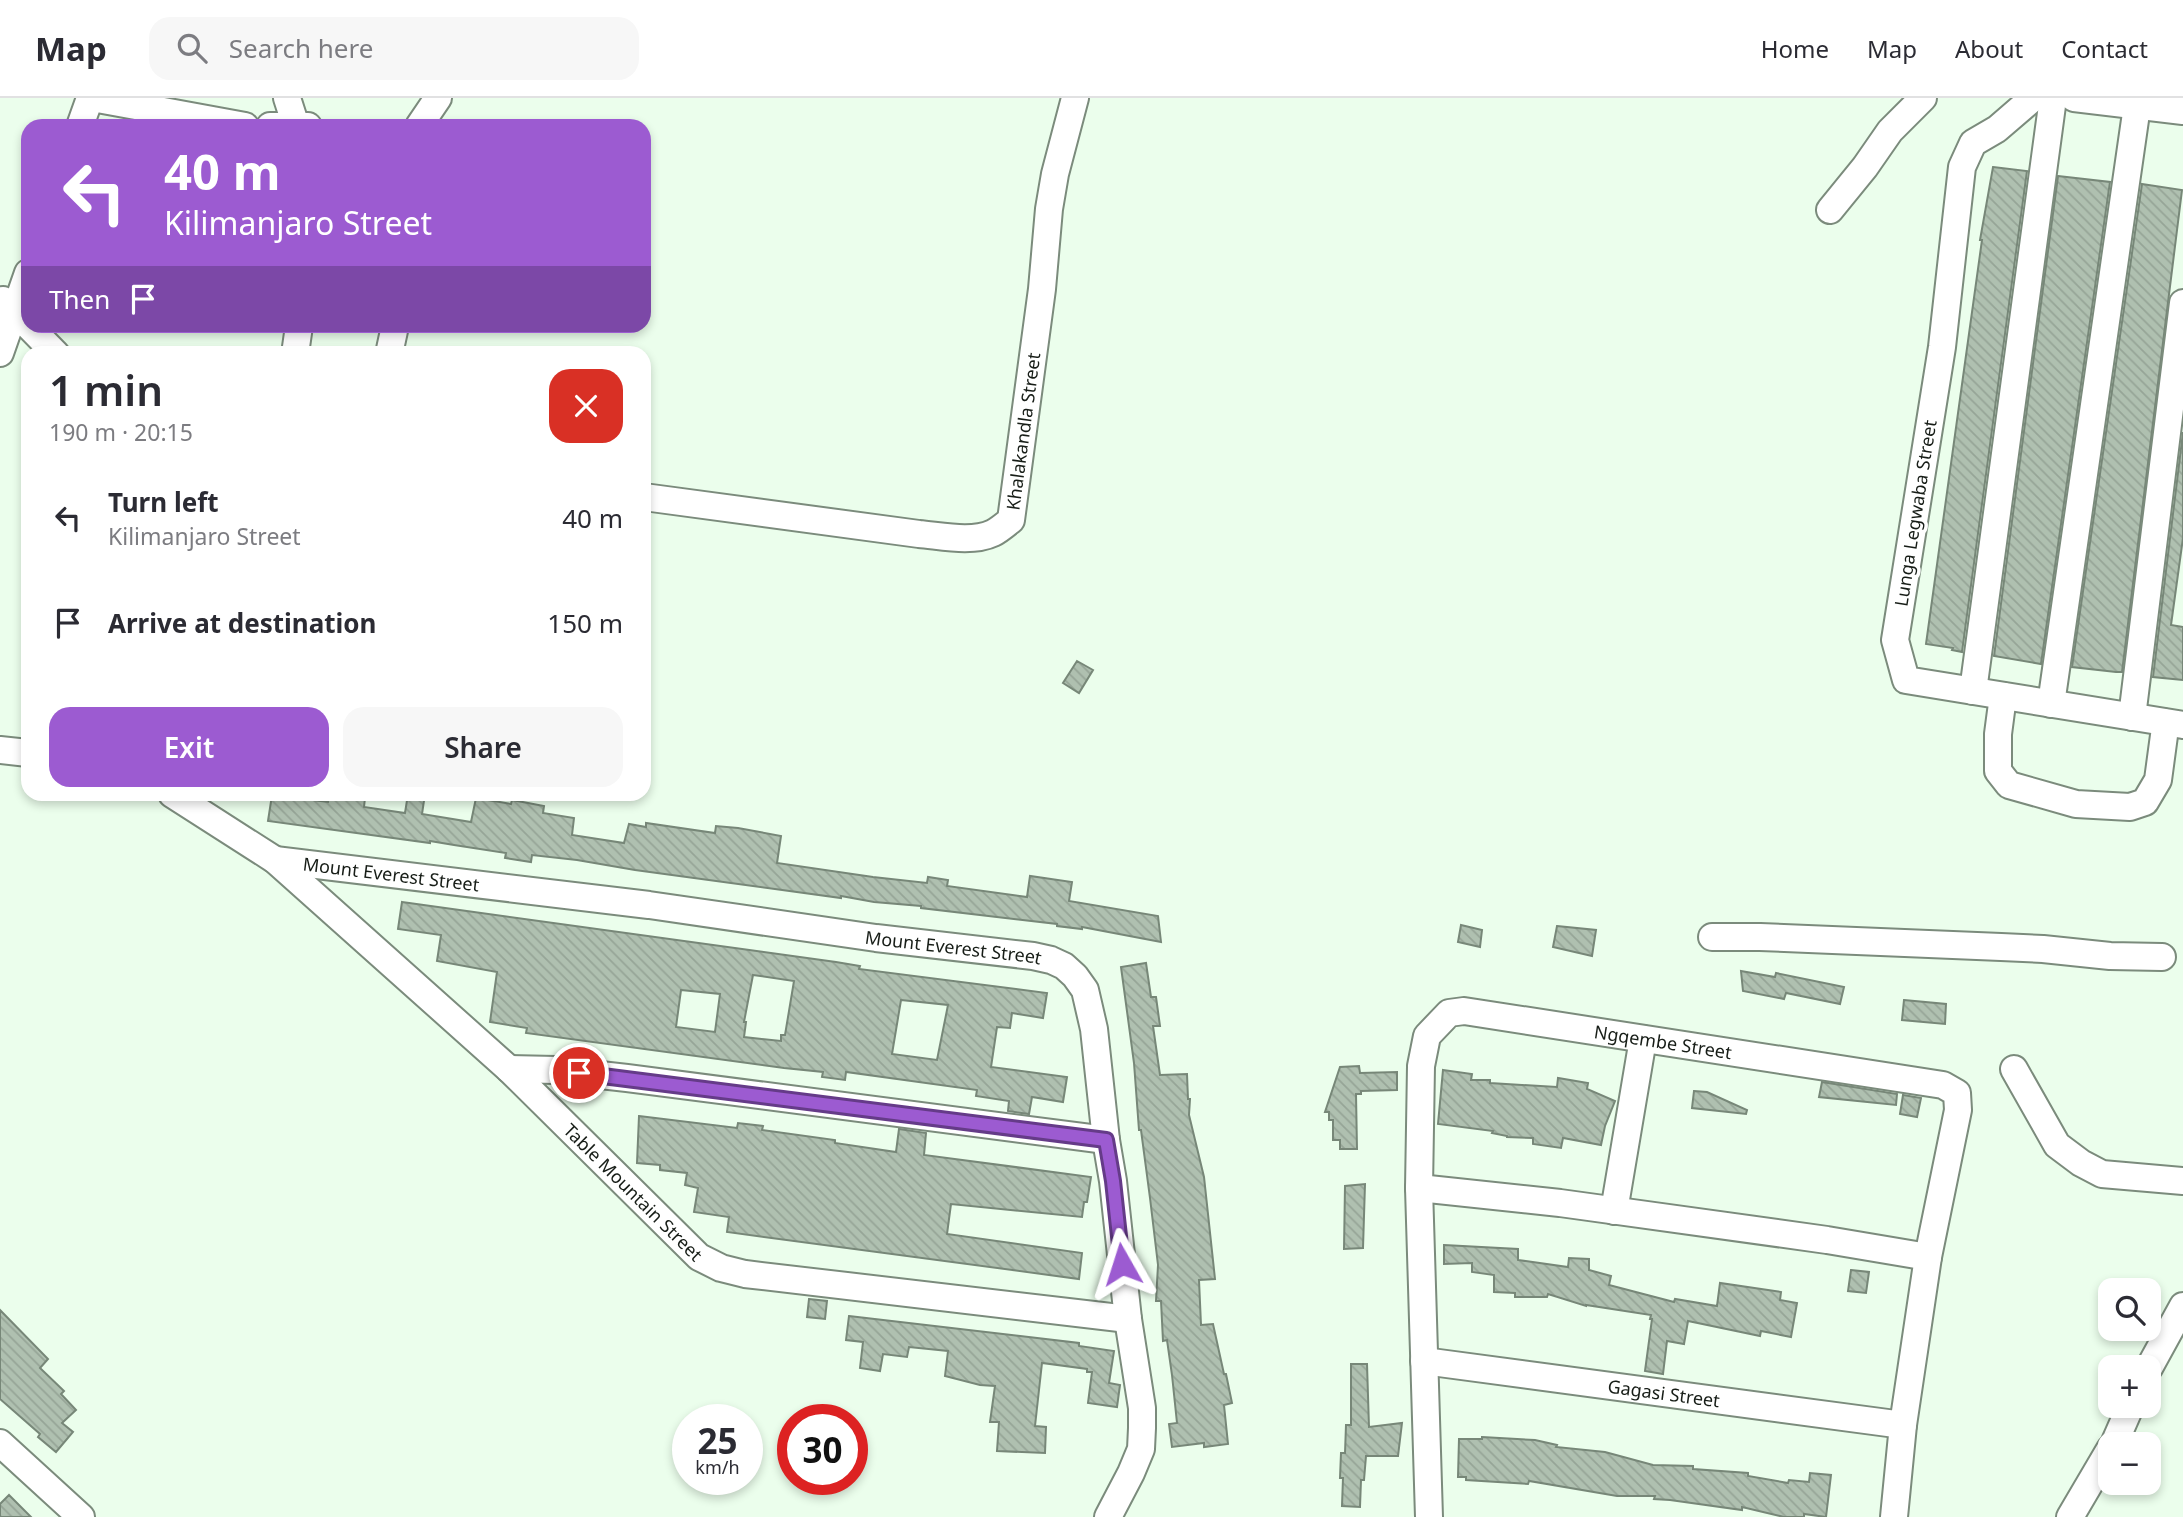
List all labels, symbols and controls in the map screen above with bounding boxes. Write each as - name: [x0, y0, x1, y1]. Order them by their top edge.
- search box: [149, 17, 639, 80]
- text: Map: [35, 26, 107, 71]
- icon: search: [173, 29, 211, 67]
- text: Search here: [229, 30, 373, 66]
- text: Home: [1761, 32, 1829, 65]
- text: Map: [1867, 32, 1917, 65]
- text: About: [1955, 32, 2023, 65]
- text: Contact: [2061, 32, 2148, 65]
- text: 40 m: [164, 138, 281, 204]
- icon: left: [49, 147, 140, 238]
- text: Kilimanjaro Street: [164, 201, 432, 244]
- icon: arrive: [124, 280, 162, 318]
- text: Then: [49, 281, 110, 317]
- street label: Khalakandla Street: [1000, 351, 1045, 512]
- text: 1 min: [49, 361, 163, 418]
- button: close: [549, 369, 623, 443]
- text: 190 m · 20:15: [49, 416, 193, 448]
- street label: Lunga Legwaba Street: [1888, 418, 1942, 608]
- text: Turn left: [108, 484, 219, 520]
- icon: left: [49, 499, 87, 537]
- text: 40 m: [562, 500, 623, 536]
- text: Kilimanjaro Street: [108, 520, 301, 552]
- icon: arrive: [49, 604, 87, 642]
- text: Arrive at destination: [108, 605, 377, 641]
- text: 150 m: [547, 605, 623, 641]
- button: Exit: [49, 707, 329, 787]
- button: Share: [343, 707, 623, 787]
- street label: Mount Everest Street: [302, 851, 481, 897]
- street label: Mount Everest Street: [864, 925, 1044, 970]
- street label: Ngqembe Street: [1592, 1019, 1734, 1064]
- pin: [549, 1043, 609, 1103]
- icon: arrive: [560, 1054, 598, 1092]
- street label: Table Mountain Street: [559, 1118, 708, 1266]
- position arrow: [1085, 1227, 1159, 1301]
- map controls: [2098, 1278, 2161, 1495]
- button: search: [2098, 1278, 2161, 1341]
- button: +: [2098, 1355, 2161, 1418]
- street label: Gagasi Street: [1606, 1374, 1722, 1412]
- speed limit sign: 30: [777, 1404, 868, 1495]
- text: 25: [697, 1417, 738, 1464]
- button: −: [2098, 1432, 2161, 1495]
- text: km/h: [695, 1455, 740, 1479]

